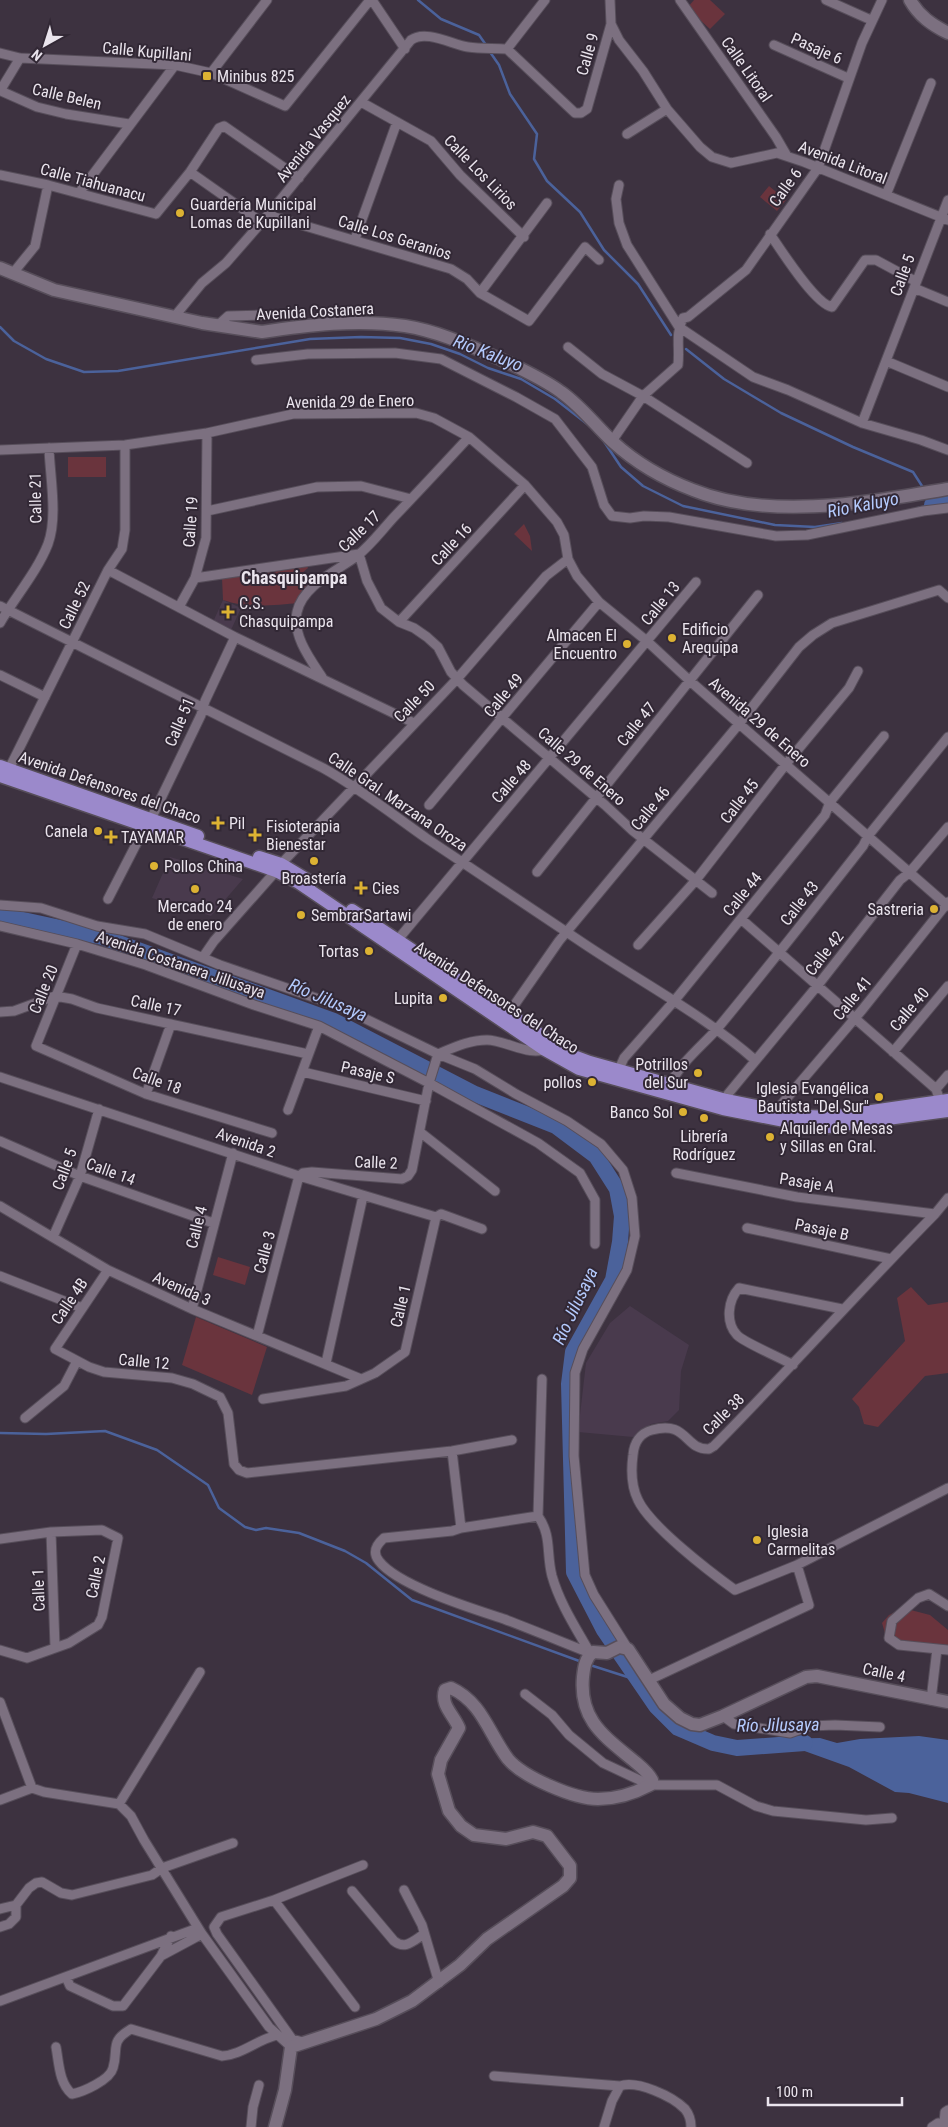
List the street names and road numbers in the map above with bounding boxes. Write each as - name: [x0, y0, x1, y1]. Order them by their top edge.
- street label: Pasaje 6: [788, 29, 845, 68]
- street label: Calle 9: [572, 31, 603, 77]
- street label: Calle Litoral: [717, 33, 776, 105]
- street label: Calle Kupillani: [102, 38, 192, 65]
- street label: Calle Belen: [30, 79, 103, 114]
- street label: Avenida Vasquez: [272, 91, 355, 186]
- street label: Calle Los Lirios: [440, 131, 521, 214]
- street label: Avenida Litoral: [796, 137, 890, 188]
- street label: Calle Tiahuanacu: [38, 159, 148, 206]
- street label: Calle 6: [765, 164, 806, 210]
- street label: Calle Los Geranios: [336, 211, 454, 264]
- street label: Calle 5: [886, 252, 919, 299]
- street label: Avenida Costanera: [256, 299, 374, 324]
- street label: Avenida 29 de Enero: [286, 391, 414, 412]
- street label: Calle 21: [26, 472, 45, 524]
- street label: Calle 19: [179, 496, 202, 548]
- street label: Calle 17: [334, 507, 384, 556]
- street label: Calle 16: [427, 519, 476, 569]
- street label: Calle 52: [55, 578, 94, 632]
- street label: Calle 13: [637, 578, 684, 629]
- street label: Calle 49: [480, 670, 527, 721]
- street label: Avenida 29 de Enero: [705, 673, 814, 772]
- street label: Calle 50: [390, 676, 439, 726]
- street label: Calle 51: [161, 695, 198, 749]
- street label: Calle 47: [613, 698, 660, 750]
- street label: Calle 29 de Enero: [534, 723, 629, 810]
- street label: Avenida Defensores del Chaco: [16, 747, 204, 828]
- street label: Calle Gral. Marzana Oroza: [324, 748, 471, 855]
- street label: Calle 48: [487, 756, 535, 807]
- street label: Calle 45: [716, 775, 763, 827]
- street label: Calle 46: [627, 782, 674, 834]
- street label: Calle 44: [719, 868, 766, 920]
- street label: Calle 43: [776, 877, 823, 929]
- street label: Avenida Costanera Jillusaya: [94, 927, 268, 1002]
- street label: Calle 42: [801, 927, 848, 979]
- street label: Avenida Defensores del Chaco: [411, 937, 582, 1058]
- street label: Calle 20: [25, 962, 62, 1016]
- street label: Calle 41: [829, 973, 876, 1024]
- street label: Calle 40: [886, 984, 933, 1035]
- street label: Calle 17: [129, 991, 183, 1020]
- street label: Pasaje S: [339, 1057, 397, 1088]
- street label: Calle 18: [130, 1063, 184, 1098]
- street label: Avenida 2: [214, 1123, 278, 1162]
- street label: Calle 5: [48, 1146, 81, 1193]
- street label: Calle 2: [354, 1152, 398, 1173]
- street label: Calle 14: [84, 1154, 138, 1189]
- street label: Pasaje A: [778, 1169, 836, 1196]
- street label: Calle 4: [182, 1204, 211, 1250]
- street label: Pasaje B: [793, 1214, 851, 1244]
- street label: Calle 3: [250, 1229, 279, 1275]
- street label: Avenida 3: [150, 1267, 214, 1310]
- street label: Calle 4B: [47, 1274, 92, 1328]
- street label: Calle 1: [386, 1283, 415, 1329]
- street label: Calle 12: [118, 1350, 170, 1373]
- street label: Calle 38: [699, 1390, 748, 1439]
- street label: Calle 2: [82, 1554, 109, 1600]
- street label: Calle 1: [28, 1568, 49, 1612]
- street label: Calle 4: [861, 1659, 907, 1686]

